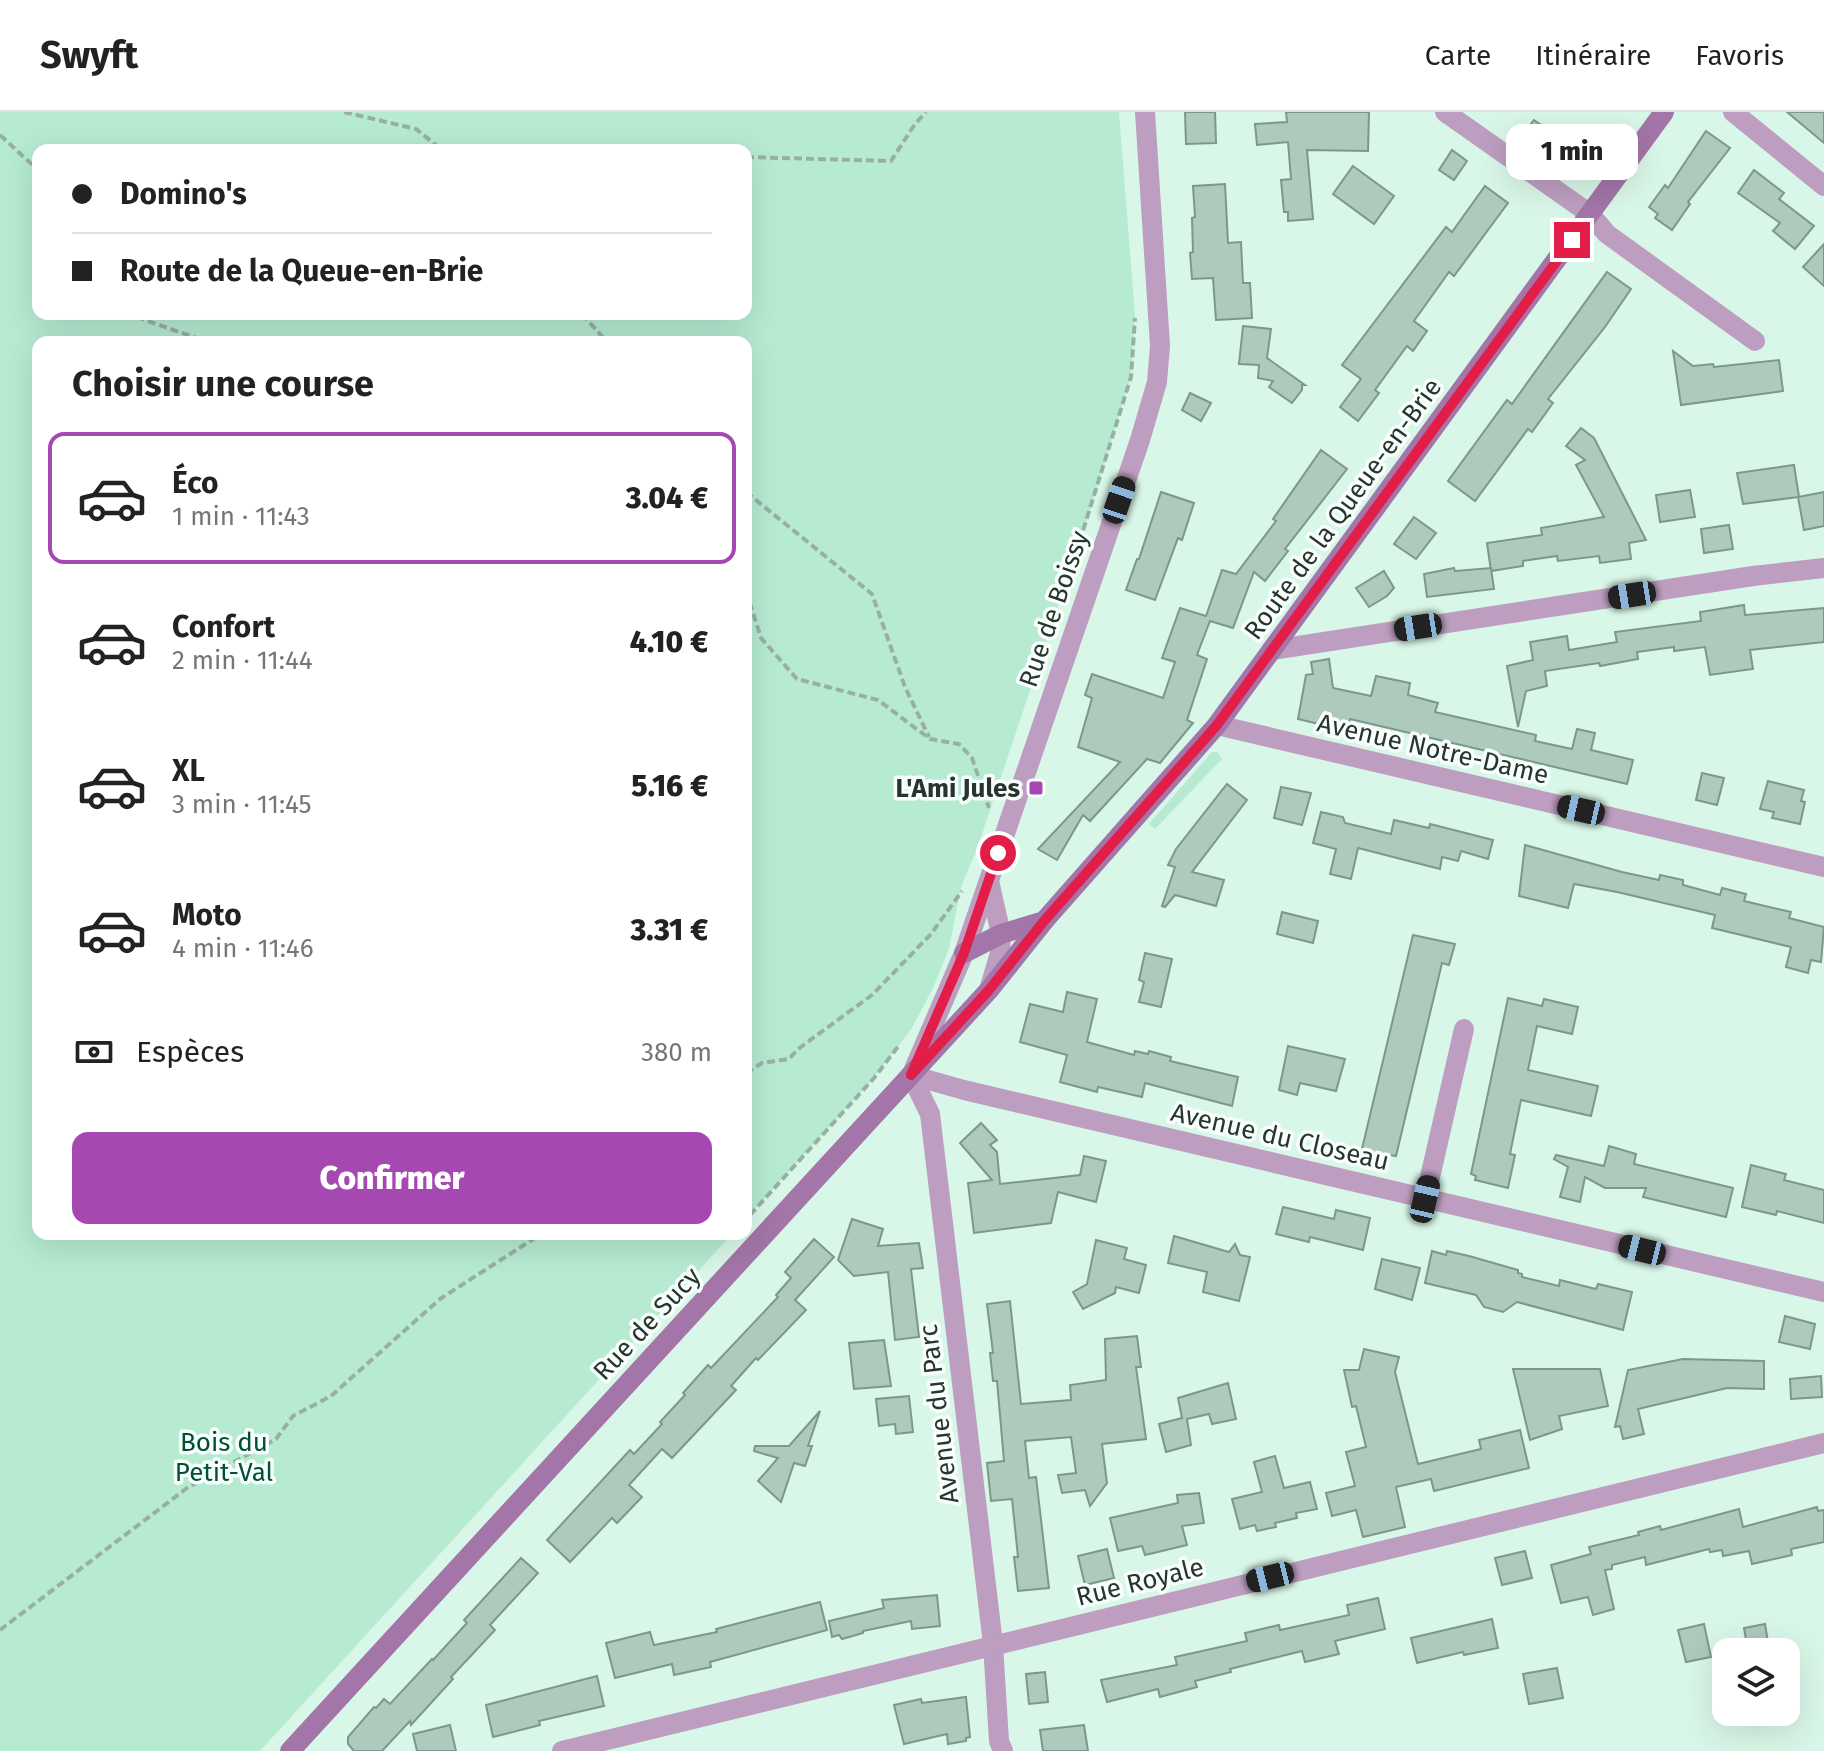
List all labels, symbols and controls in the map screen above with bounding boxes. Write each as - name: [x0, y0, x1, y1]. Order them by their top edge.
- text: Swyft: [40, 32, 138, 78]
- text: Carte: [1425, 39, 1491, 72]
- text: Itinéraire: [1535, 39, 1651, 72]
- text: Favoris: [1695, 39, 1784, 72]
- callout: 1 min: [1506, 124, 1638, 180]
- text: 1 min: [1541, 136, 1603, 167]
- text: Domino's: [120, 176, 247, 212]
- route end: [1554, 222, 1590, 258]
- text: Route de la Queue-en-Brie: [120, 253, 483, 289]
- text: Choisir une course: [72, 362, 374, 406]
- street label: Route de la Queue-en-Brie: [1238, 372, 1448, 646]
- icon: car: [76, 462, 148, 534]
- text: Éco: [172, 465, 218, 501]
- car: [1100, 473, 1138, 527]
- text: 3.04 €: [626, 480, 708, 516]
- text: 1 min · 11:43: [172, 501, 310, 532]
- street label: Rue de Boissy: [1013, 527, 1095, 691]
- car: [1606, 579, 1658, 611]
- icon: car: [76, 606, 148, 678]
- text: Confort: [172, 609, 275, 645]
- car: [1392, 611, 1444, 643]
- text: 4.10 €: [630, 624, 708, 660]
- text: 2 min · 11:44: [172, 645, 313, 676]
- street label: Avenue Notre-Dame: [1314, 707, 1552, 791]
- icon: car: [76, 750, 148, 822]
- text: XL: [172, 753, 205, 789]
- text: 5.16 €: [631, 768, 708, 804]
- place label: L'Ami Jules: [895, 773, 1020, 804]
- marker: L'Ami Jules: [1027, 779, 1045, 797]
- text: 3 min · 11:45: [172, 789, 312, 820]
- car: [1555, 793, 1607, 827]
- route start: [980, 835, 1016, 871]
- icon: car: [76, 894, 148, 966]
- text: Moto: [172, 897, 242, 933]
- text: 3.31 €: [630, 912, 708, 948]
- text: 4 min · 11:46: [172, 933, 314, 964]
- icon: cash: [72, 1030, 116, 1074]
- text: Espèces: [136, 1034, 244, 1070]
- text: 380 m: [641, 1037, 712, 1068]
- street label: Avenue du Closeau: [1168, 1097, 1392, 1177]
- button: Confirmer: [72, 1132, 712, 1224]
- car: [1408, 1173, 1442, 1225]
- car: [1616, 1233, 1668, 1267]
- street label: Rue de Sucy: [587, 1261, 707, 1387]
- street label: Avenue du Parc: [913, 1323, 965, 1505]
- park label: Bois du Petit-Val: [175, 1427, 274, 1488]
- street label: Rue Royale: [1073, 1551, 1207, 1613]
- car: [1244, 1560, 1296, 1594]
- map controls: [1712, 1638, 1800, 1726]
- button: layers: [1712, 1638, 1800, 1726]

